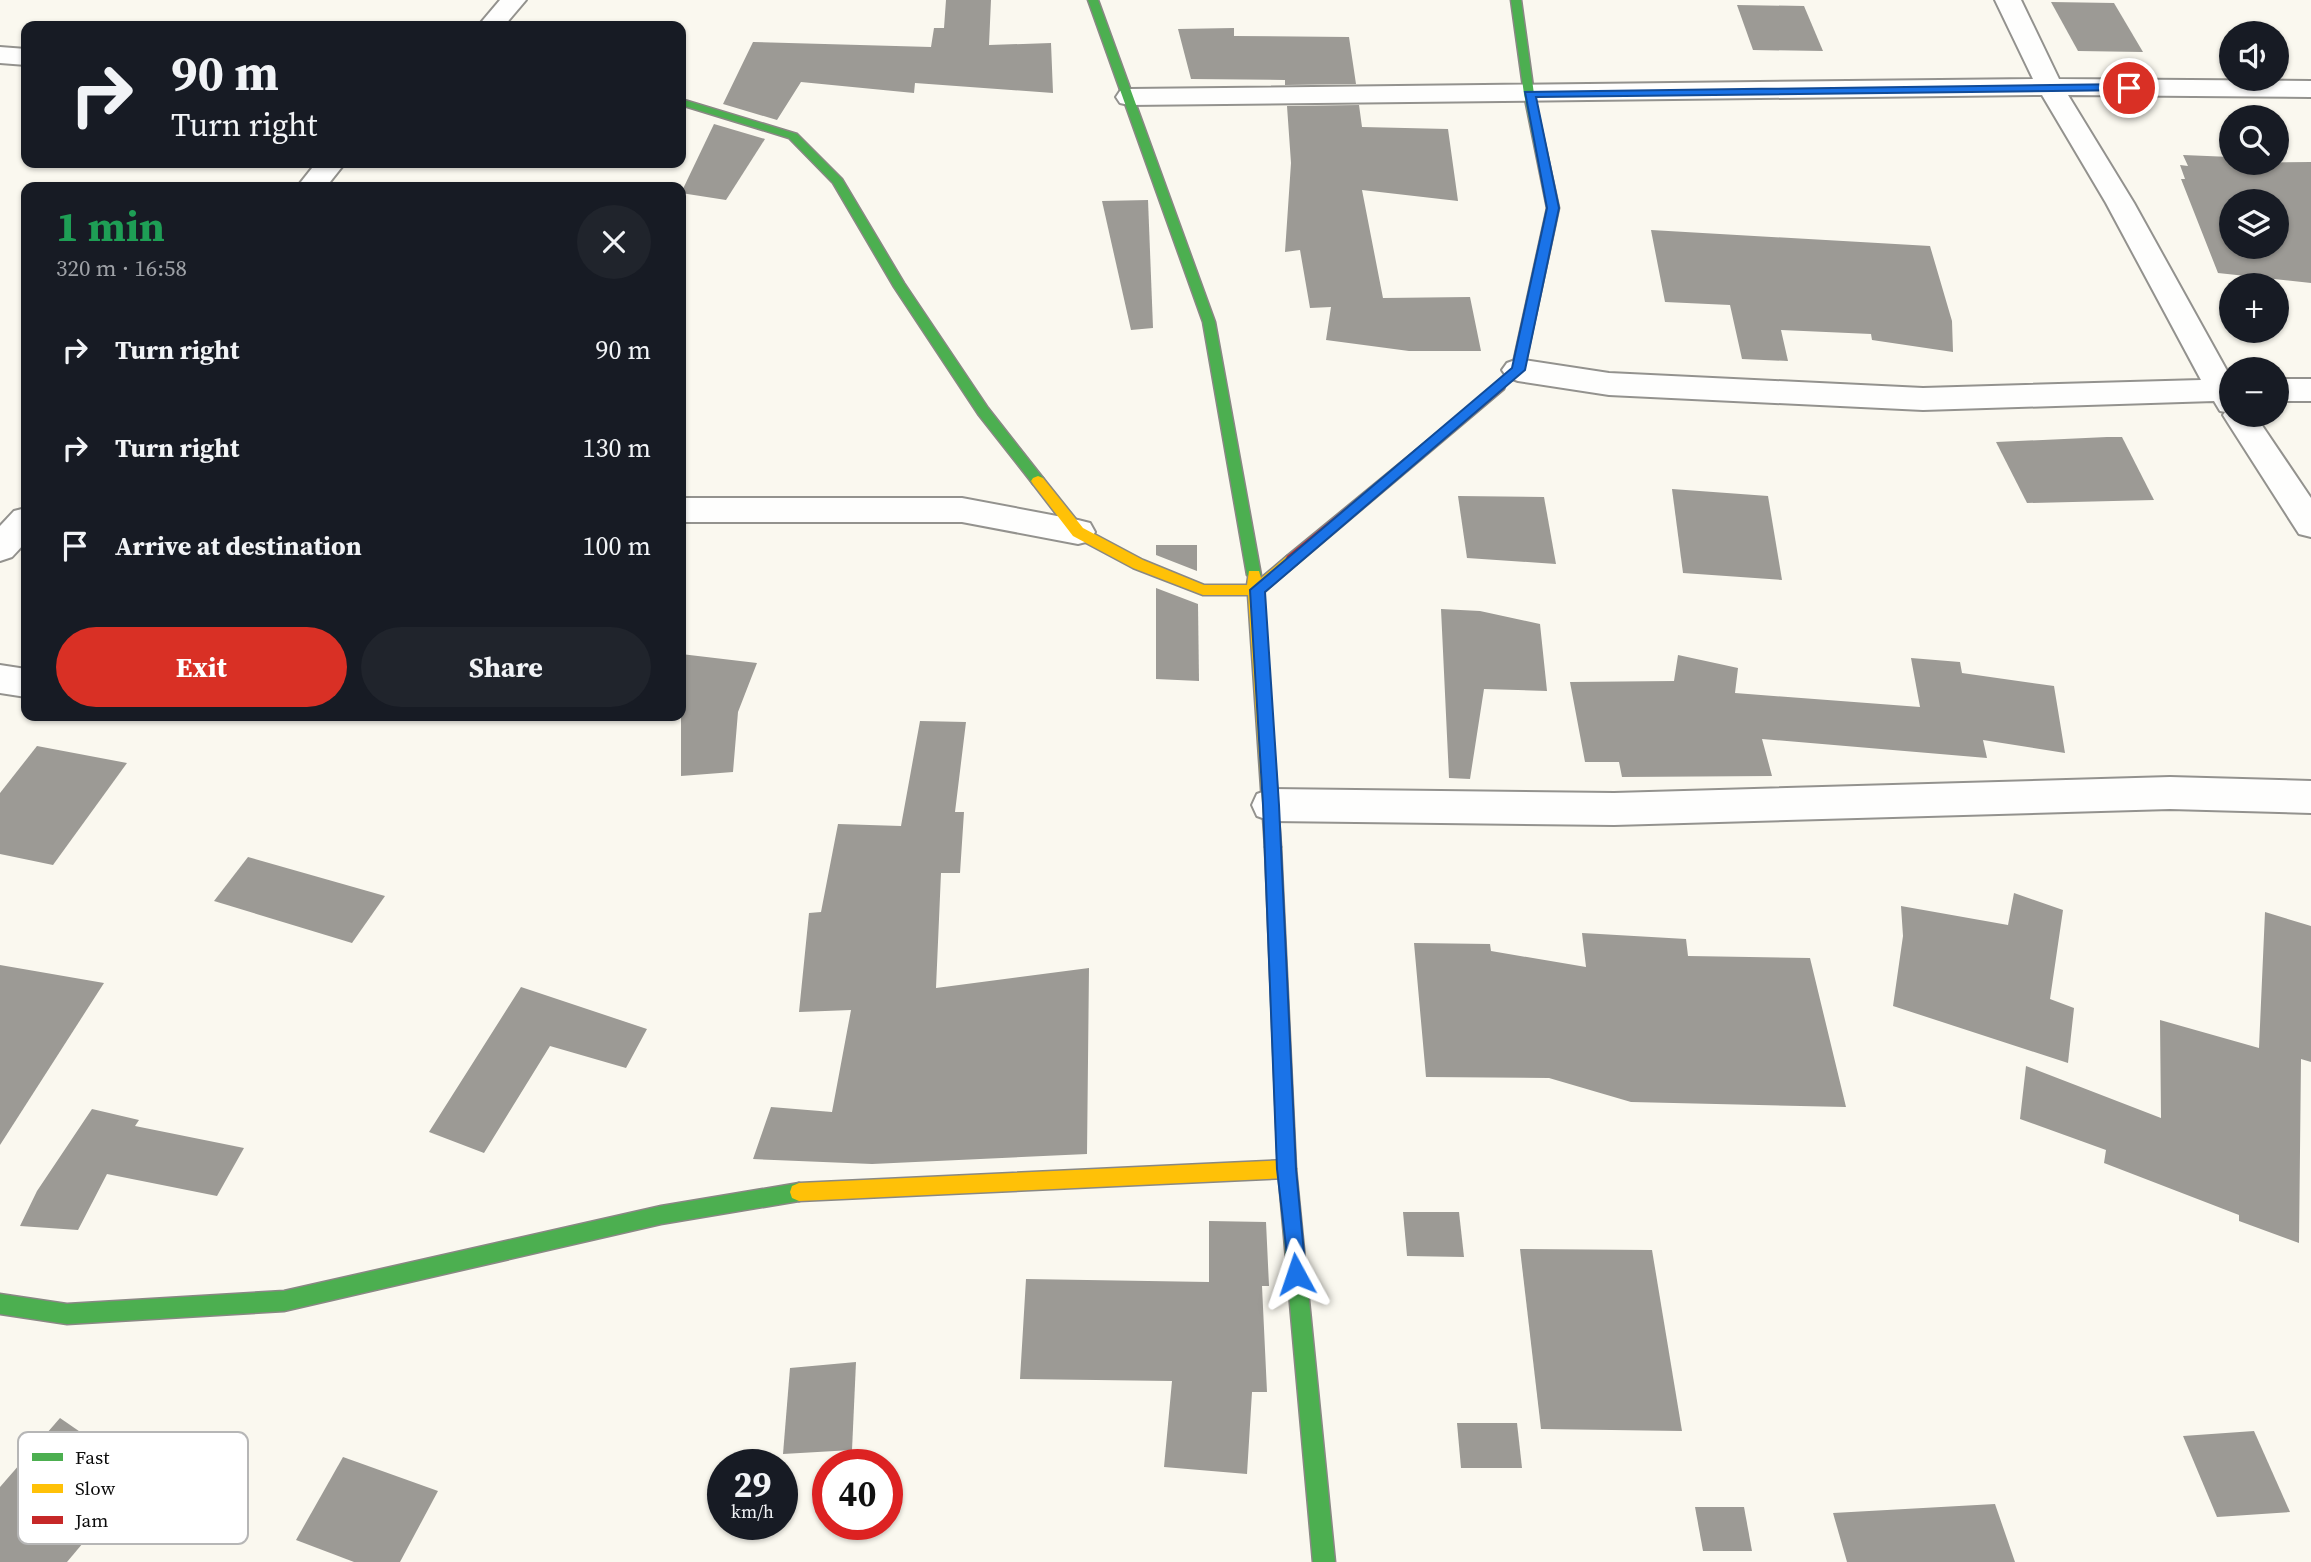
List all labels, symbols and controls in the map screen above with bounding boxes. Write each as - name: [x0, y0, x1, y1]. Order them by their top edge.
- map controls: [2219, 21, 2289, 427]
- button: sound: [2219, 21, 2289, 91]
- text: 90 m: [171, 39, 279, 106]
- icon: right: [56, 49, 147, 140]
- pin: [2099, 58, 2159, 118]
- icon: arrive: [2110, 69, 2148, 107]
- text: Turn right: [171, 103, 317, 147]
- button: search: [2219, 105, 2289, 175]
- button: layers: [2219, 189, 2289, 259]
- text: 1 min: [56, 197, 165, 255]
- button: close: [577, 205, 651, 279]
- text: 320 m · 16:58: [56, 252, 187, 284]
- button: +: [2219, 273, 2289, 343]
- icon: right: [56, 331, 94, 369]
- text: Turn right: [115, 332, 239, 368]
- text: 90 m: [596, 332, 651, 368]
- button: −: [2219, 357, 2289, 427]
- icon: right: [56, 429, 94, 467]
- text: Turn right: [115, 430, 239, 466]
- text: 130 m: [583, 430, 651, 466]
- icon: arrive: [56, 527, 94, 565]
- text: Arrive at destination: [115, 528, 362, 564]
- text: 100 m: [583, 528, 651, 564]
- button: Exit: [56, 627, 347, 707]
- button: Share: [361, 627, 651, 707]
- position arrow: [1259, 1237, 1333, 1311]
- legend: [18, 1432, 248, 1544]
- text: Fast: [75, 1444, 110, 1470]
- speed limit sign: 40: [812, 1449, 903, 1540]
- text: 29: [734, 1461, 771, 1509]
- text: Slow: [75, 1475, 116, 1501]
- text: km/h: [731, 1499, 774, 1524]
- text: Jam: [74, 1507, 108, 1533]

